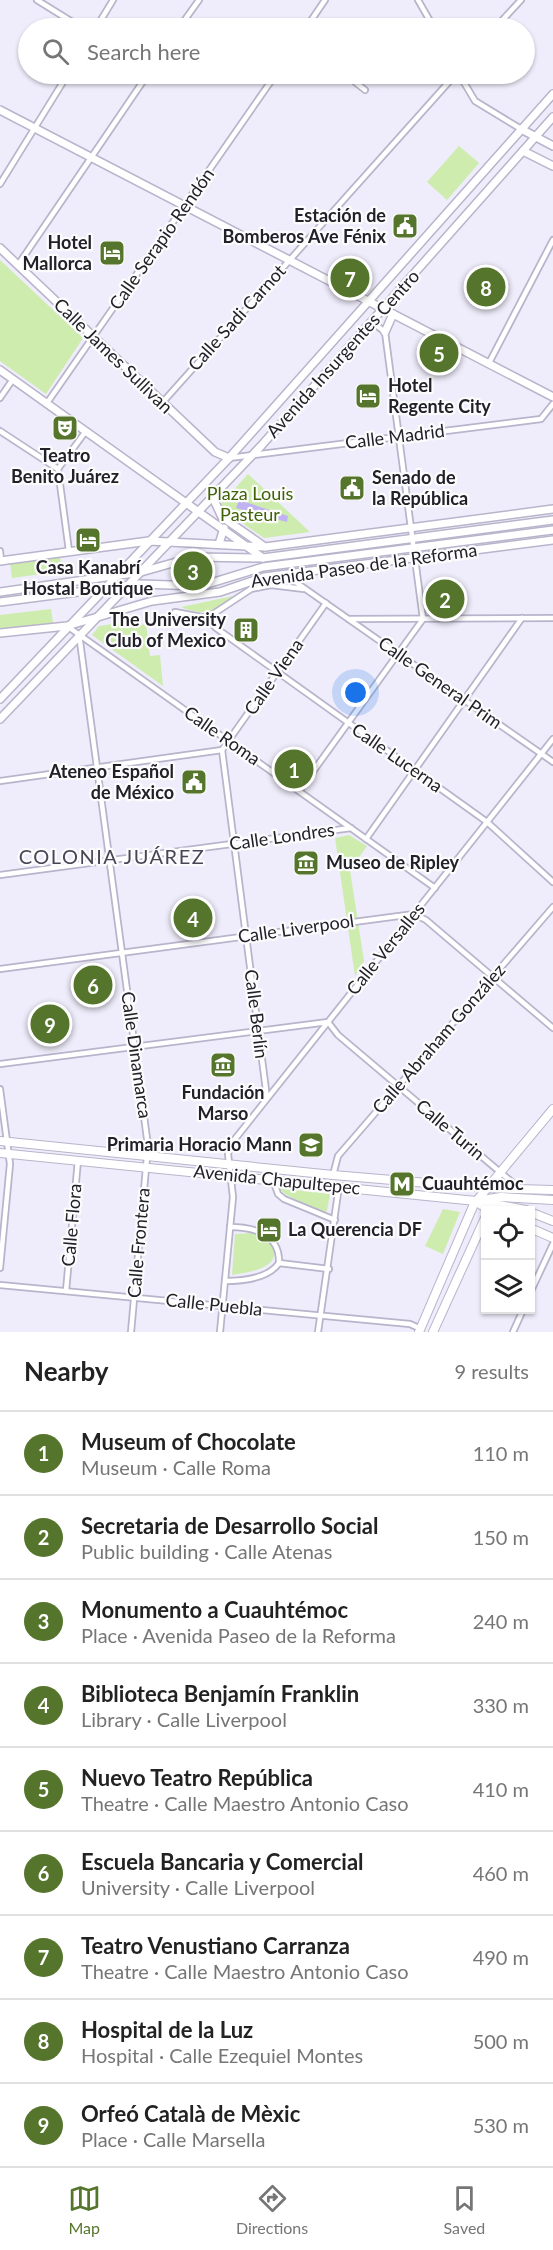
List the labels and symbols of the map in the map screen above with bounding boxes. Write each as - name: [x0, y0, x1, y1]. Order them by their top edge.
- street label: Calle Serapio Rendón: [104, 163, 218, 314]
- place label: Estación de Bomberos Ave Fénix: [222, 204, 387, 247]
- public building icon: Estación de Bomberos Ave Fénix: [390, 211, 420, 241]
- place label: Hotel Mallorca: [23, 231, 92, 274]
- hotel icon: Hotel Mallorca: [97, 238, 127, 268]
- pin: 7: [330, 256, 370, 300]
- street label: Calle Sadi Carnot: [183, 259, 290, 375]
- pin: 8: [466, 264, 506, 310]
- street label: Avenida Insurgentes Centro: [261, 265, 423, 442]
- street label: Calle James Sullivan: [50, 293, 178, 418]
- pin: 5: [420, 330, 458, 376]
- place label: Hotel Regente City: [388, 374, 491, 417]
- hotel icon: Hotel Regente City: [353, 381, 383, 411]
- theatre icon: Teatro Benito Juárez: [50, 413, 80, 443]
- street label: Calle Madrid: [344, 419, 446, 453]
- place label: Teatro Benito Juárez: [11, 444, 119, 487]
- place label: Senado de la República: [372, 466, 468, 509]
- public building icon: Senado de la República: [337, 473, 367, 503]
- park label: Plaza Louis Pasteur: [207, 482, 293, 525]
- hotel icon: Casa Kanabrí Hostal Boutique: [73, 525, 103, 555]
- street label: Avenida Paseo de la Reforma: [249, 538, 478, 592]
- pin: 3: [174, 548, 212, 594]
- place label: Casa Kanabrí Hostal Boutique: [23, 556, 154, 599]
- pin: 2: [426, 576, 464, 622]
- place label: The University Club of Mexico: [105, 608, 226, 651]
- building icon: The University Club of Mexico: [231, 615, 261, 645]
- street label: Calle General Prim: [374, 631, 507, 733]
- street label: Calle Viena: [239, 634, 307, 719]
- your location: [341, 678, 370, 707]
- street label: Calle Roma: [180, 701, 265, 769]
- street label: Calle Lucerna: [348, 718, 447, 797]
- pin: 1: [274, 746, 314, 792]
- place label: Ateneo Español de México: [48, 760, 174, 803]
- public building icon: Ateneo Español de México: [179, 767, 209, 797]
- street label: Calle Londres: [228, 818, 336, 854]
- district label: COLONIA JUÁREZ: [19, 844, 205, 868]
- museum icon: Museo de Ripley: [291, 848, 321, 878]
- place label: Museo de Ripley: [326, 851, 459, 873]
- pin: 4: [174, 896, 212, 940]
- street label: Calle Versalles: [341, 898, 429, 999]
- street label: Calle Liverpool: [236, 909, 355, 947]
- street label: Calle Abraham González: [367, 959, 509, 1118]
- pin: 6: [74, 962, 112, 1008]
- street label: Calle Berlín: [241, 968, 273, 1060]
- street label: Calle Dinamarca: [117, 990, 157, 1120]
- pin: 9: [31, 1002, 70, 1046]
- museum icon: Fundación Marso: [208, 1050, 238, 1080]
- place label: Fundación Marso: [182, 1081, 264, 1124]
- street label: Calle Turin: [412, 1094, 489, 1164]
- school or university icon: Primaria Horacio Mann: [296, 1130, 326, 1160]
- place label: Primaria Horacio Mann: [107, 1133, 292, 1155]
- street label: Avenida Chapultepec: [193, 1159, 362, 1199]
- metro station icon: Cuauhtémoc: [387, 1169, 417, 1199]
- place label: Cuauhtémoc: [422, 1172, 524, 1194]
- street label: Calle Flora: [56, 1182, 86, 1267]
- street label: Calle Frontera: [122, 1187, 154, 1299]
- hotel icon: La Querencia DF: [254, 1215, 284, 1245]
- place label: La Querencia DF: [288, 1218, 422, 1240]
- street label: Calle Puebla: [165, 1288, 264, 1320]

